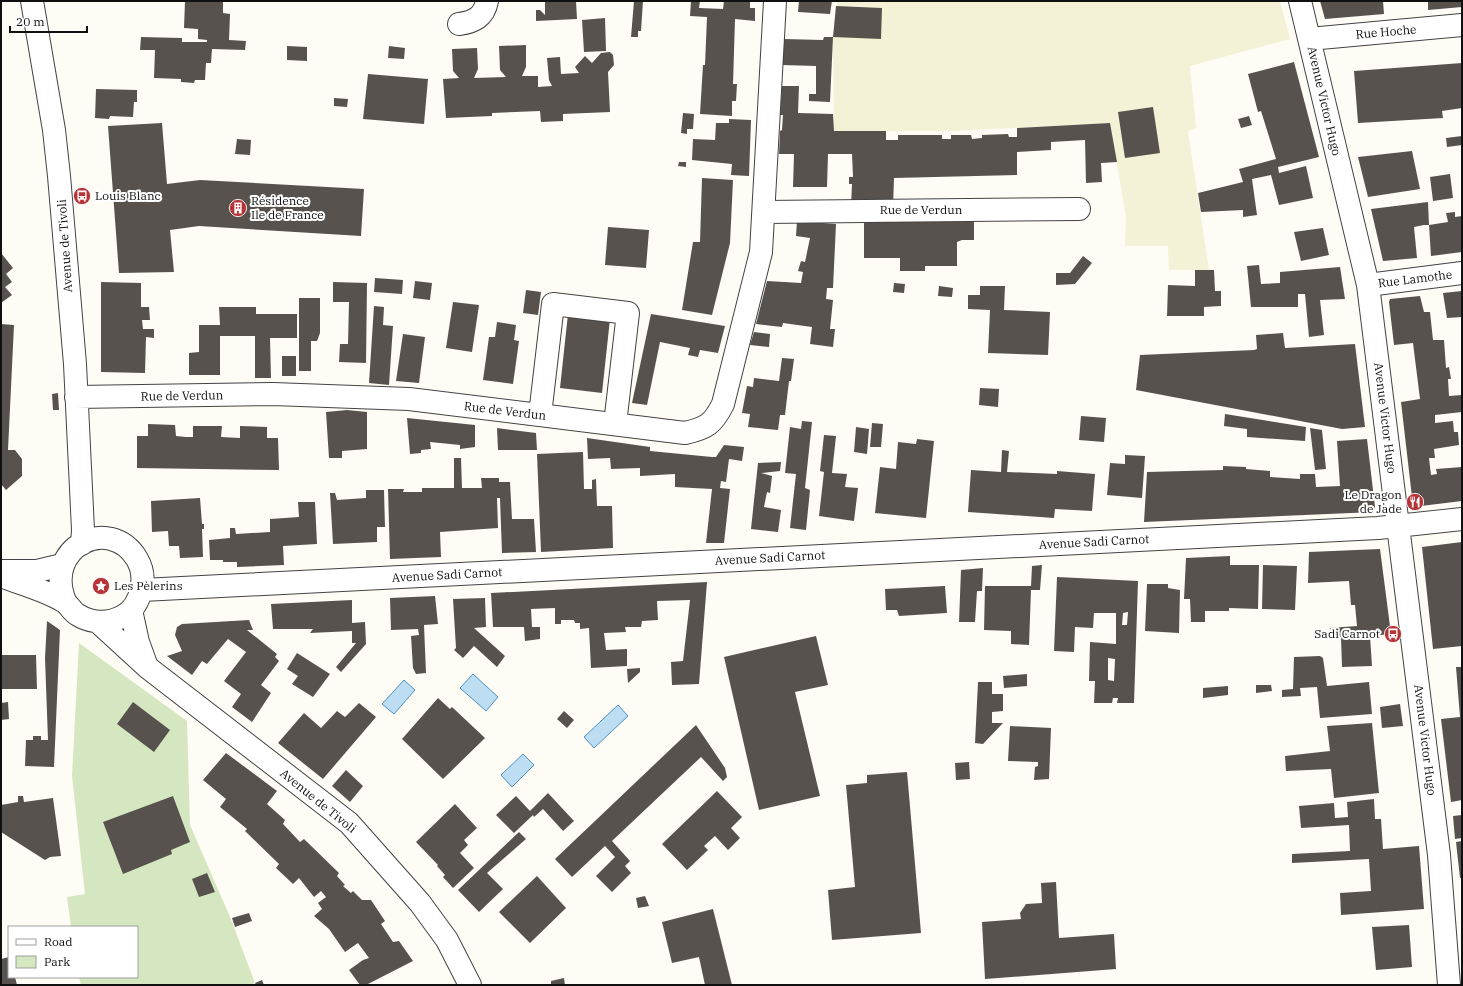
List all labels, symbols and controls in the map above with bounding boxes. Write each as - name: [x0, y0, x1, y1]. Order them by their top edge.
- scale bar: [10, 8, 87, 34]
- text: 20 m: [16, 14, 45, 29]
- street label: Rue Hoche: [1355, 21, 1417, 42]
- street label: Avenue Victor Hugo: [1305, 45, 1344, 157]
- bus stop icon: Louis Blanc: [72, 186, 92, 206]
- place label: Louis Blanc: [95, 188, 161, 203]
- place label: Résidence Ile de France: [251, 193, 324, 222]
- building icon: Résidence Ile de France: [228, 198, 248, 218]
- street label: Avenue de Tivoli: [54, 199, 75, 293]
- street label: Rue de Verdun: [880, 202, 963, 217]
- street label: Rue Lamothe: [1377, 267, 1453, 290]
- street label: Avenue Victor Hugo: [1371, 362, 1400, 475]
- street label: Rue de Verdun: [141, 387, 224, 404]
- street label: Rue de Verdun: [463, 398, 547, 423]
- place label: Le Dragon de Jade: [1344, 487, 1402, 516]
- restaurant icon: Le Dragon de Jade: [1405, 492, 1425, 512]
- street label: Avenue Sadi Carnot: [1038, 531, 1150, 552]
- street label: Avenue Sadi Carnot: [714, 547, 826, 568]
- street label: Avenue Sadi Carnot: [391, 564, 503, 585]
- place icon: Les Pèlerins: [91, 576, 111, 596]
- place label: Les Pèlerins: [114, 578, 183, 593]
- bus stop icon: Sadi Carnot: [1383, 624, 1403, 644]
- place label: Sadi Carnot: [1314, 626, 1380, 641]
- street label: Avenue Victor Hugo: [1411, 684, 1440, 797]
- street label: Avenue de Tivoli: [277, 765, 360, 836]
- legend: [8, 926, 138, 978]
- text: Road: [44, 934, 73, 949]
- text: Park: [44, 954, 70, 969]

